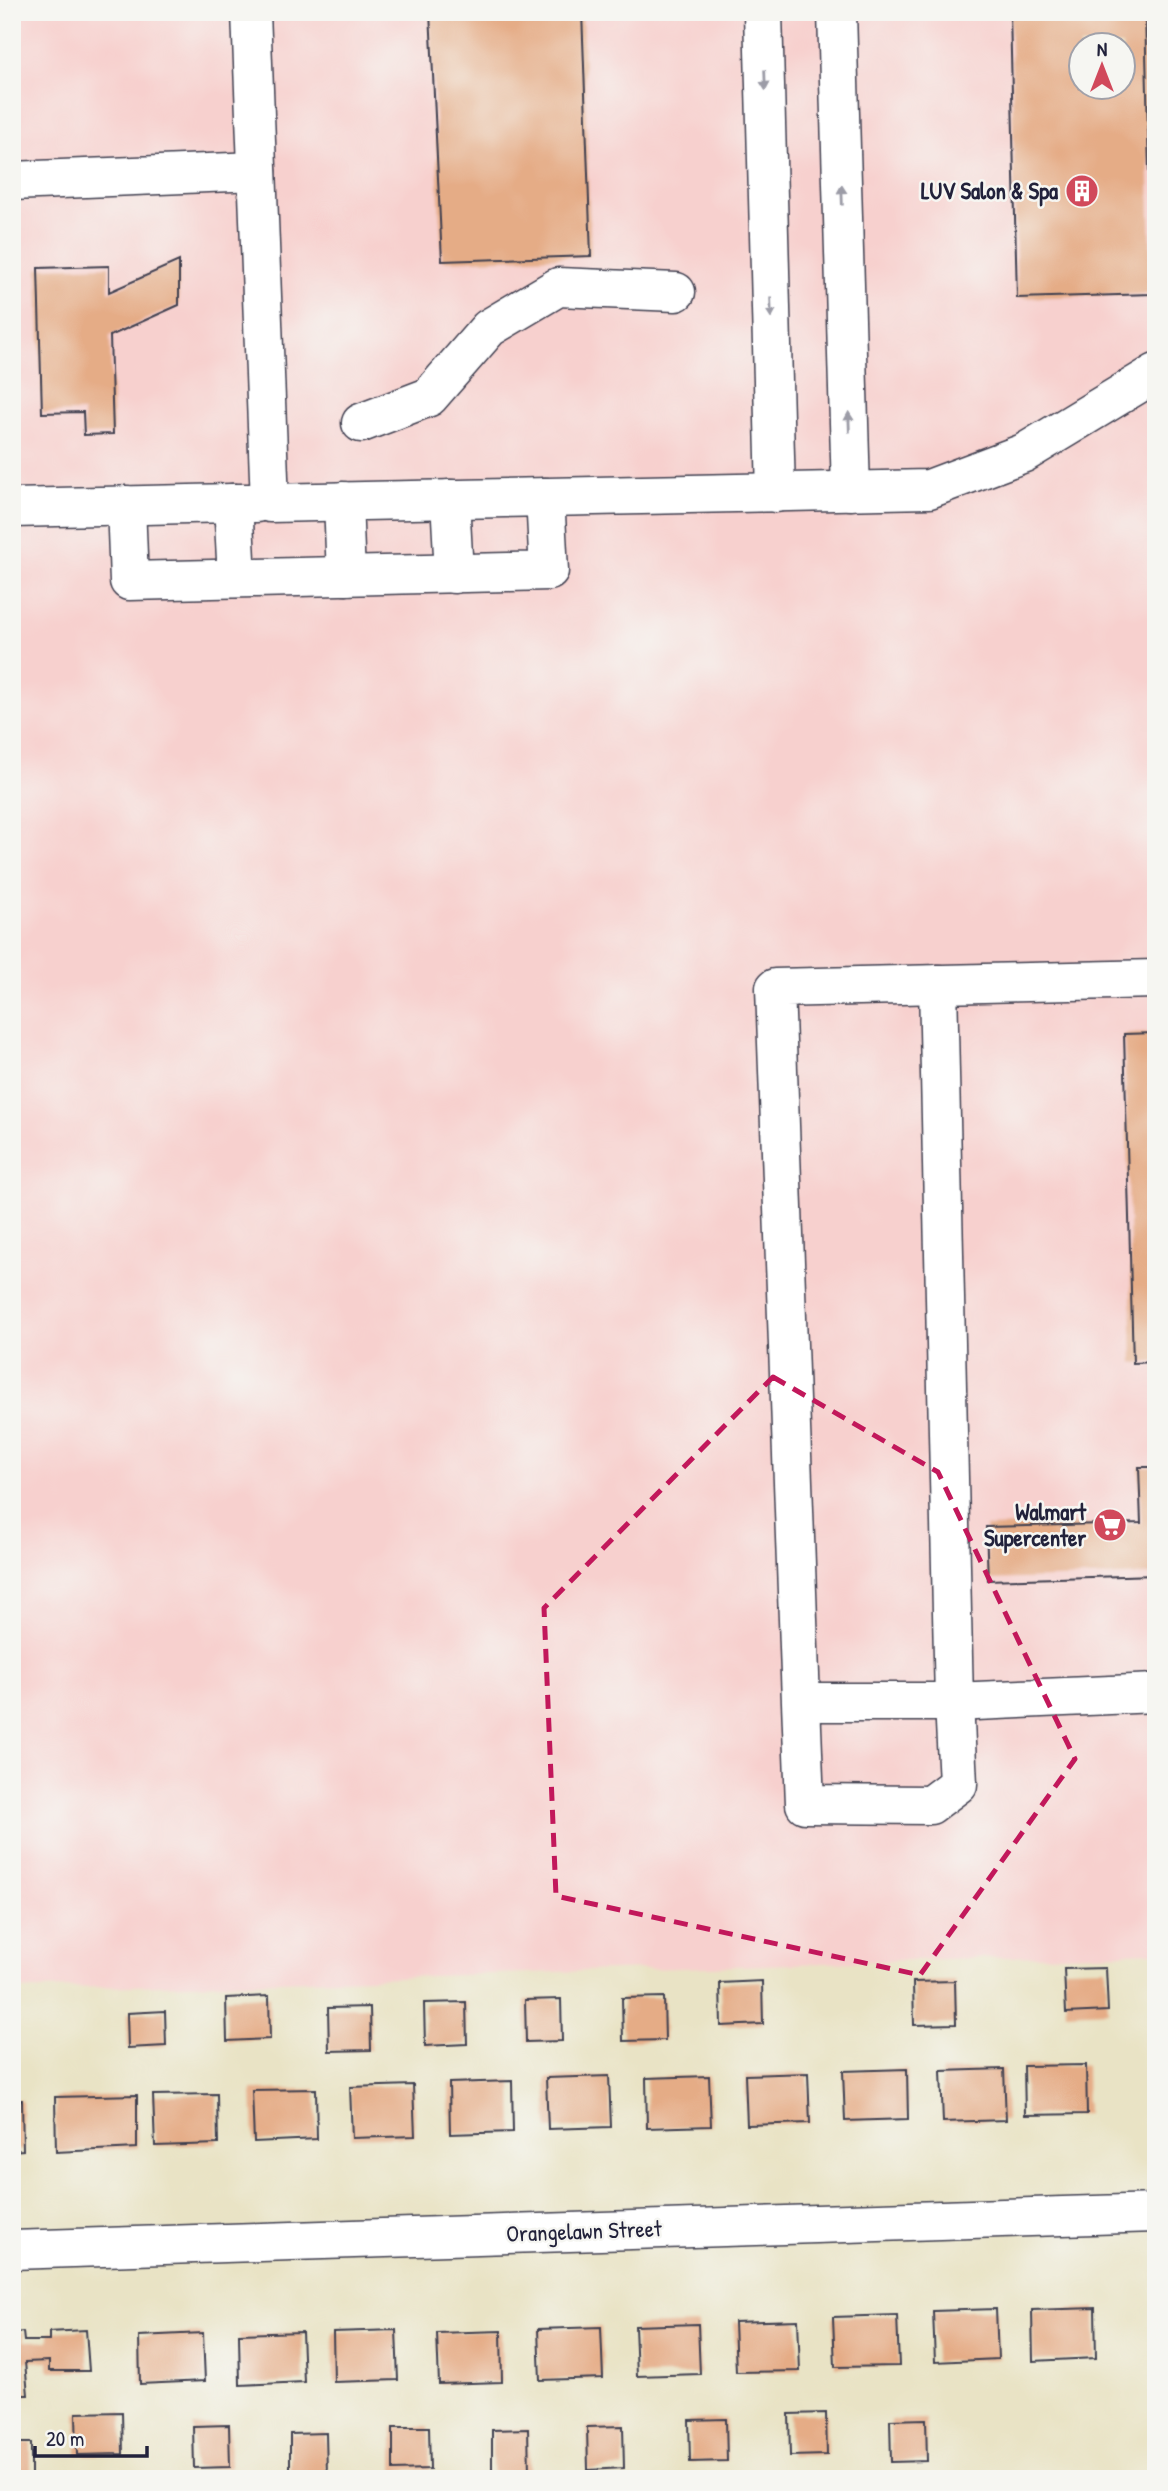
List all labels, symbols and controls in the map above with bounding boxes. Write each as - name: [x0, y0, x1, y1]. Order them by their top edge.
- north arrow: [1066, 32, 1136, 102]
- text: N: [1097, 36, 1107, 62]
- one-way arrow: [759, 70, 771, 92]
- building icon: LUV Salon & Spa: [1063, 172, 1101, 210]
- place label: LUV Salon & Spa: [921, 175, 1058, 207]
- one-way arrow: [836, 184, 848, 206]
- one-way arrow: [766, 297, 777, 319]
- one-way arrow: [843, 411, 854, 433]
- place label: Walmart Supercenter: [984, 1496, 1087, 1554]
- supermarket icon: Walmart Supercenter: [1091, 1506, 1129, 1544]
- street label: Orangelawn Street: [506, 2212, 663, 2249]
- scale bar: [35, 2414, 147, 2458]
- text: 20 m: [46, 2424, 84, 2453]

